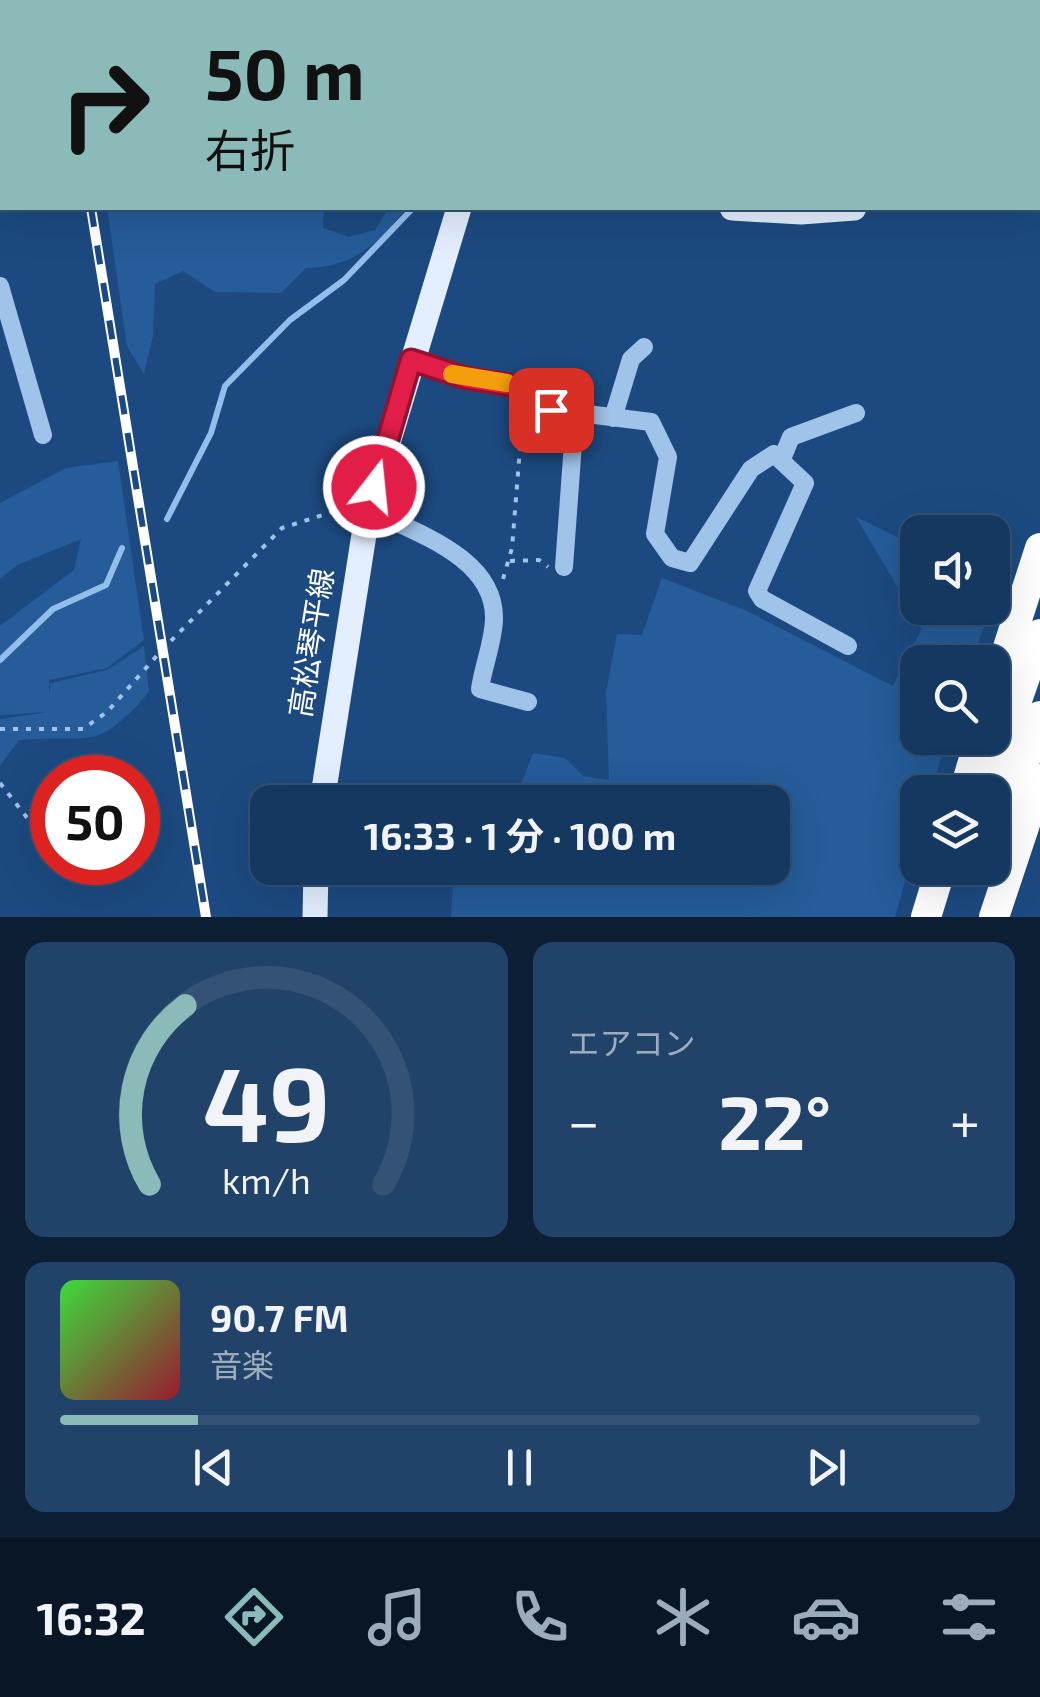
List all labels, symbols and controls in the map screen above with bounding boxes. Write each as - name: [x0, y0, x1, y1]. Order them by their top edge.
- text: 50 m: [205, 30, 365, 114]
- icon: right: [40, 40, 170, 170]
- text: 右折: [205, 122, 295, 176]
- pin: [509, 368, 594, 453]
- icon: arrive: [524, 383, 579, 438]
- position arrow: [322, 435, 426, 539]
- map controls: [900, 515, 1010, 885]
- button: sound: [900, 515, 1010, 625]
- street label: 高松琴平線: [281, 566, 340, 720]
- button: search: [900, 645, 1010, 755]
- speed limit sign: 50: [30, 755, 160, 885]
- button: layers: [900, 775, 1010, 885]
- text: 16:33 · 1 分 · 100 m: [364, 812, 676, 858]
- text: エアコン: [568, 1023, 696, 1061]
- text: 49: [202, 1038, 330, 1163]
- text: 22°: [718, 1075, 831, 1165]
- text: −: [568, 1087, 600, 1153]
- text: +: [950, 1087, 980, 1153]
- text: km/h: [222, 1158, 311, 1201]
- text: 90.7 FM: [210, 1294, 349, 1340]
- text: 音楽: [210, 1345, 274, 1383]
- icon: previous: [186, 1440, 241, 1495]
- icon: pause: [492, 1440, 547, 1495]
- icon: next: [799, 1440, 854, 1495]
- icon: directions: [219, 1582, 289, 1652]
- icon: music: [362, 1582, 432, 1652]
- icon: phone: [505, 1582, 575, 1652]
- icon: climate: [648, 1582, 718, 1652]
- icon: car: [791, 1582, 861, 1652]
- icon: filters: [934, 1582, 1004, 1652]
- text: 16:32: [36, 1590, 146, 1644]

